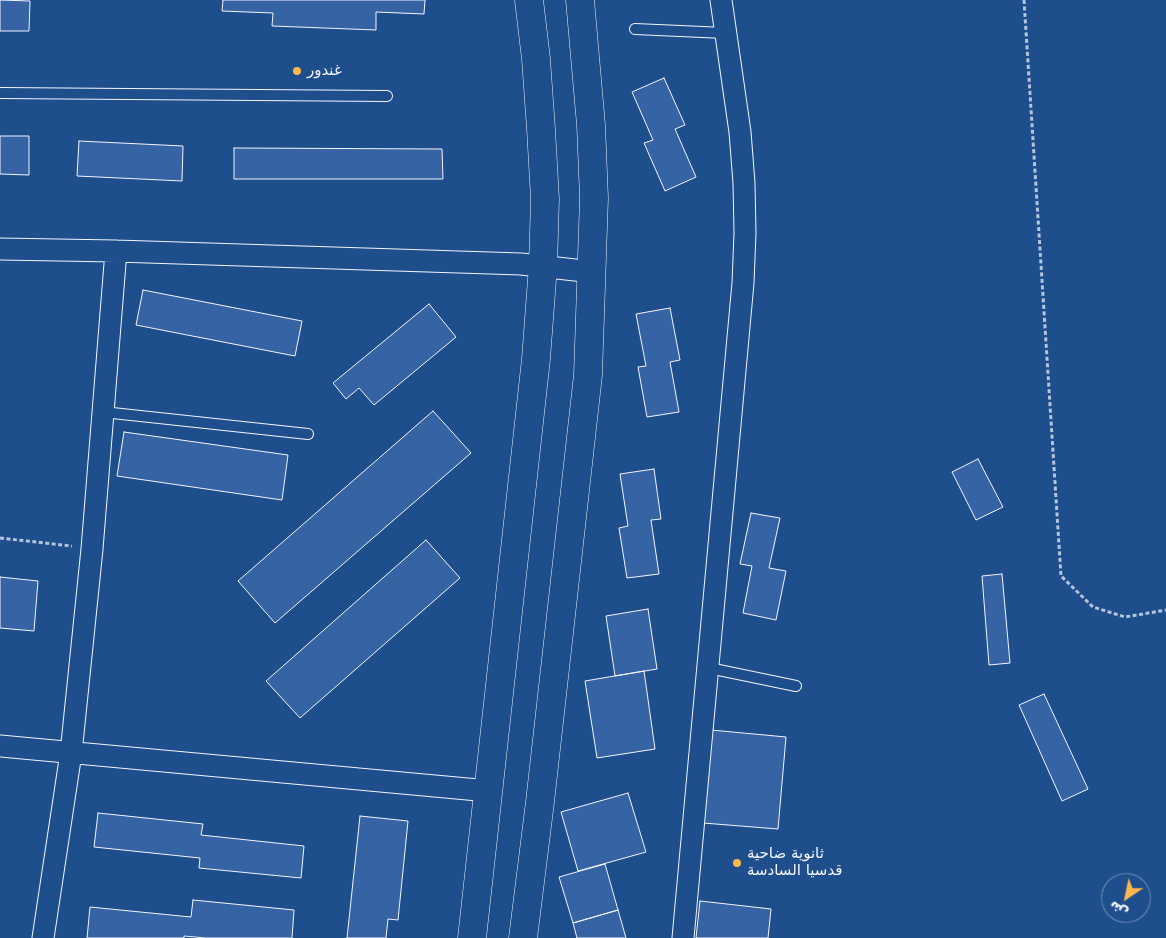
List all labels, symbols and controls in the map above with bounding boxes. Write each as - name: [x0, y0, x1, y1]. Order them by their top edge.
- place label: غندور: [307, 62, 342, 80]
- marker: غندور: [291, 65, 303, 77]
- place label: ثانوية ضاحية قدسيا السادسة: [747, 845, 842, 880]
- marker: ثانوية ضاحية قدسيا السادسة: [731, 857, 743, 869]
- north arrow: [1101, 873, 1151, 923]
- text: ش: [1106, 898, 1131, 922]

